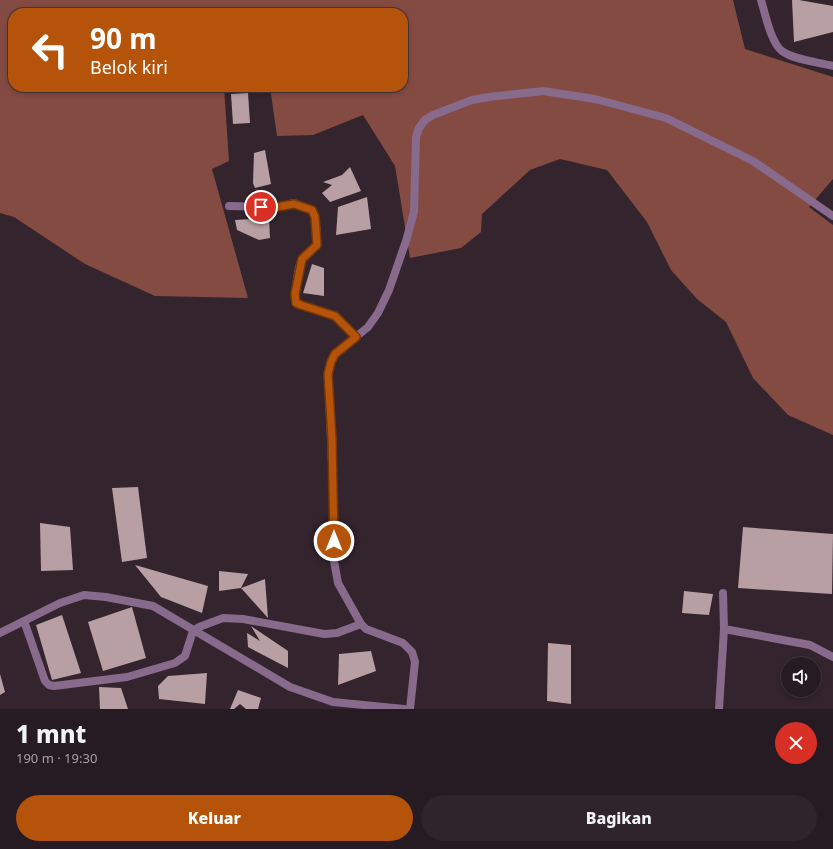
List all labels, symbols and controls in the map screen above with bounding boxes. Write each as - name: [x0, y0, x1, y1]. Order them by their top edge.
- text: 90 m: [90, 19, 157, 57]
- icon: left: [24, 24, 76, 76]
- text: Belok kiri: [90, 55, 168, 79]
- pin: [244, 190, 278, 224]
- icon: arrive: [250, 196, 272, 218]
- position arrow: [313, 520, 355, 562]
- map controls: [781, 657, 821, 697]
- button: sound: [781, 657, 821, 697]
- text: 1 mnt: [16, 717, 86, 750]
- button: close: [775, 722, 817, 764]
- text: 190 m · 19:30: [16, 749, 97, 767]
- button: Keluar: [16, 795, 413, 841]
- button: Bagikan: [421, 795, 817, 841]

